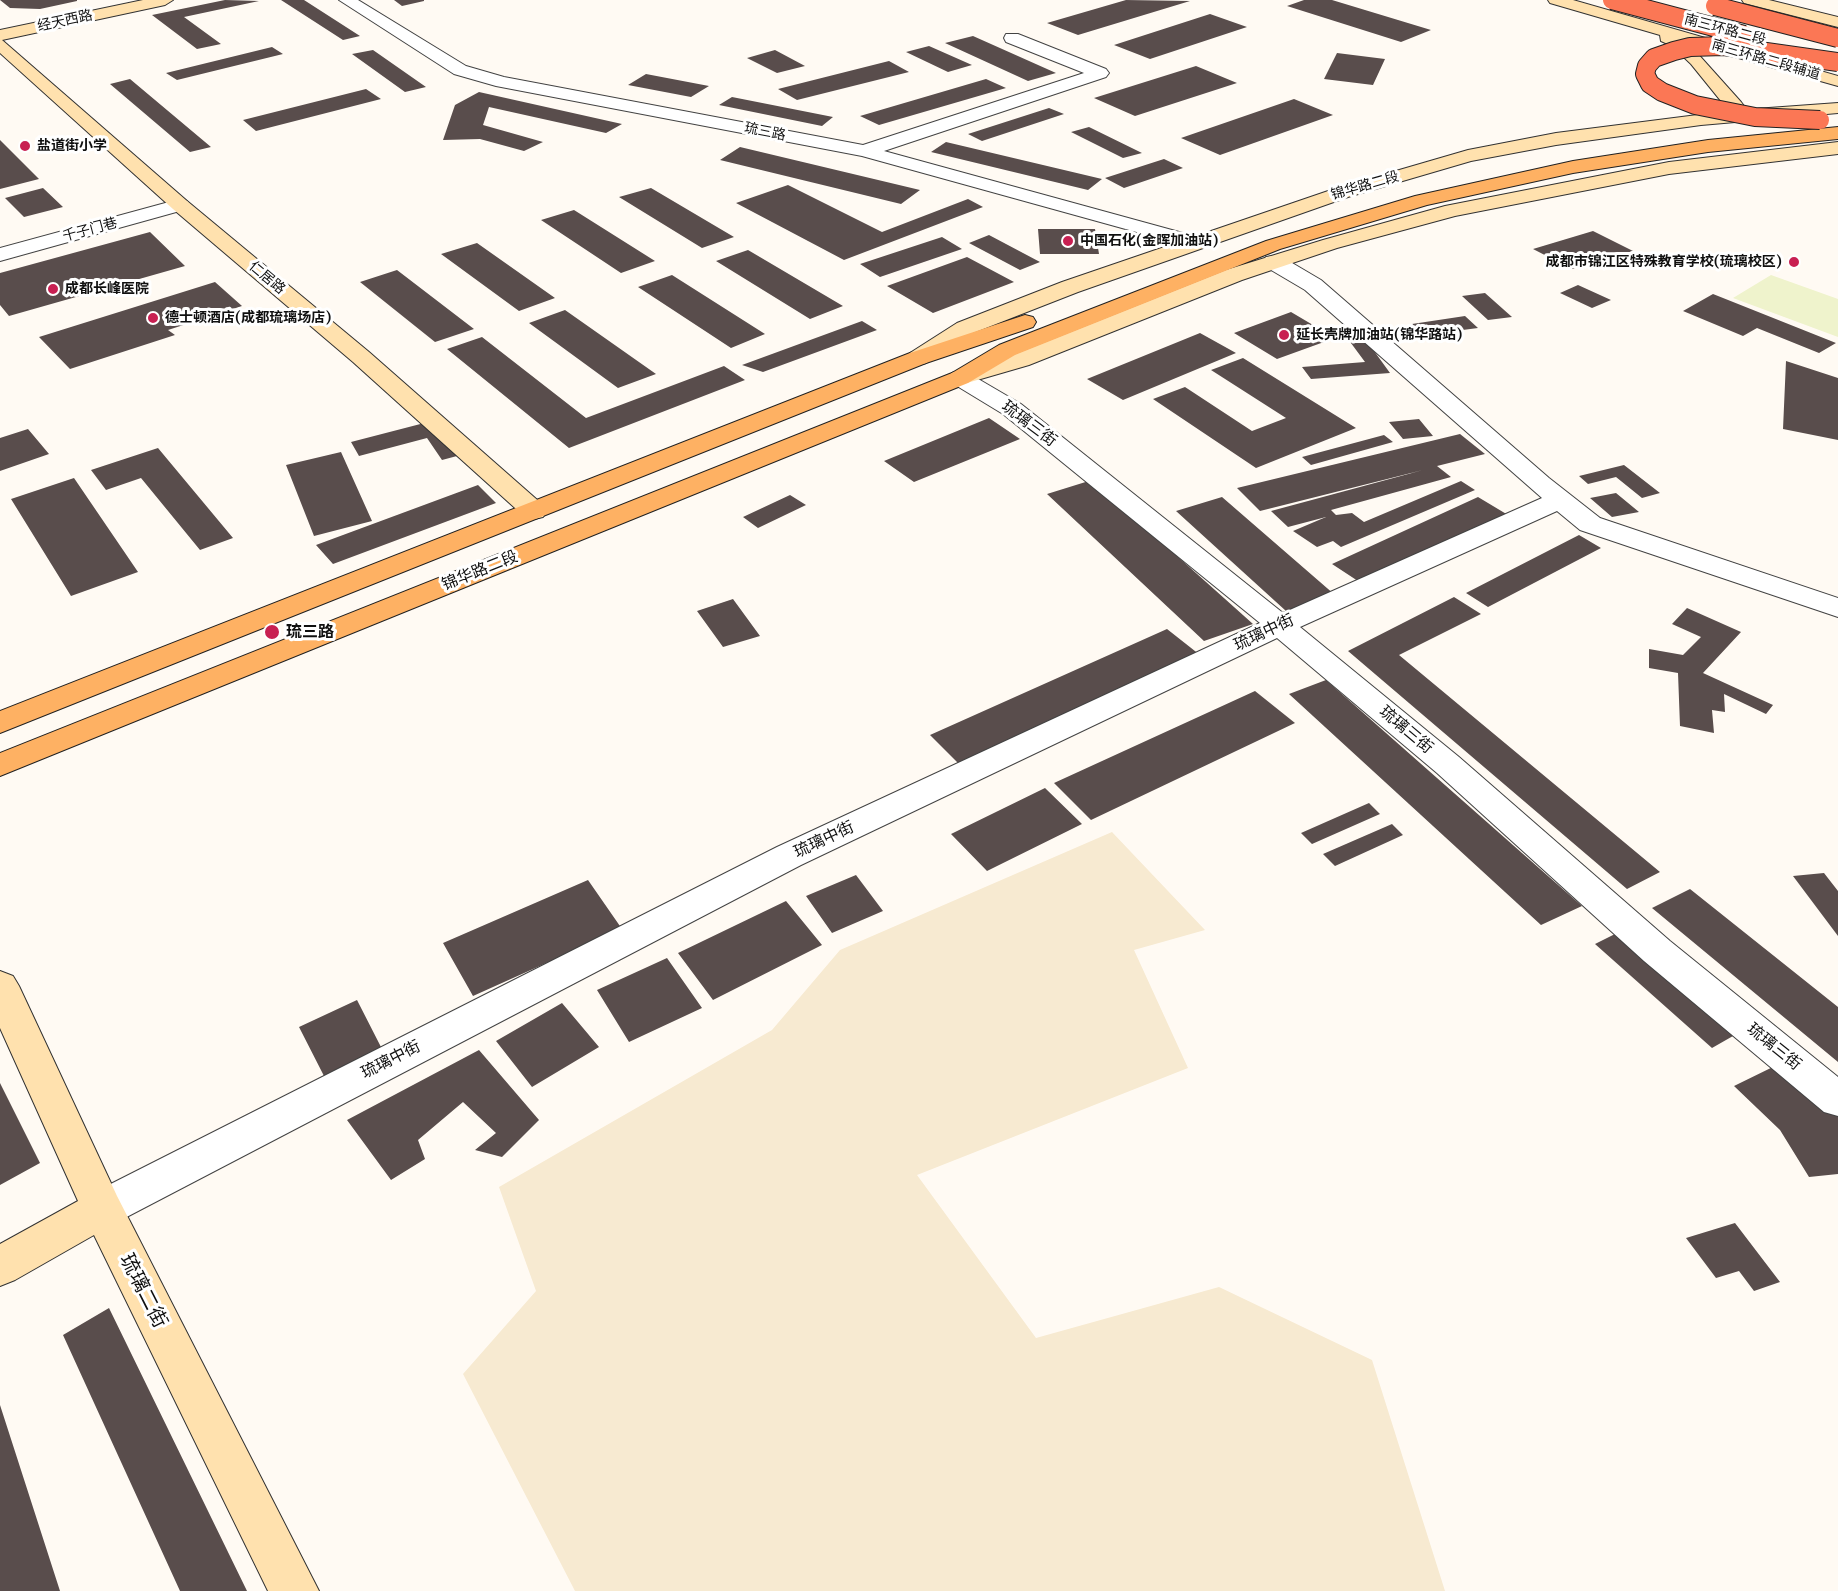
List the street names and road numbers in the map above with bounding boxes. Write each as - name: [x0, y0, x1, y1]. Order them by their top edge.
- street label: 经天西路: [36, 7, 94, 35]
- street label: 南三环路二段: [1682, 11, 1768, 49]
- street label: 南三环路二段辅道: [1710, 36, 1822, 84]
- street label: 琉三路: [743, 120, 787, 144]
- street label: 锦华路二段: [1329, 168, 1401, 204]
- street label: 千子门巷: [61, 215, 119, 245]
- street label: 仁居路: [246, 258, 288, 298]
- street label: 琉璃三街: [998, 397, 1060, 451]
- street label: 锦华路二段: [439, 547, 521, 595]
- street label: 琉璃中街: [1231, 611, 1297, 655]
- street label: 琉璃三街: [1375, 702, 1437, 758]
- street label: 琉璃中街: [791, 818, 857, 862]
- street label: 琉璃三街: [1743, 1019, 1805, 1075]
- street label: 琉璃中街: [358, 1037, 424, 1083]
- street label: 琉璃二街: [114, 1250, 172, 1332]

